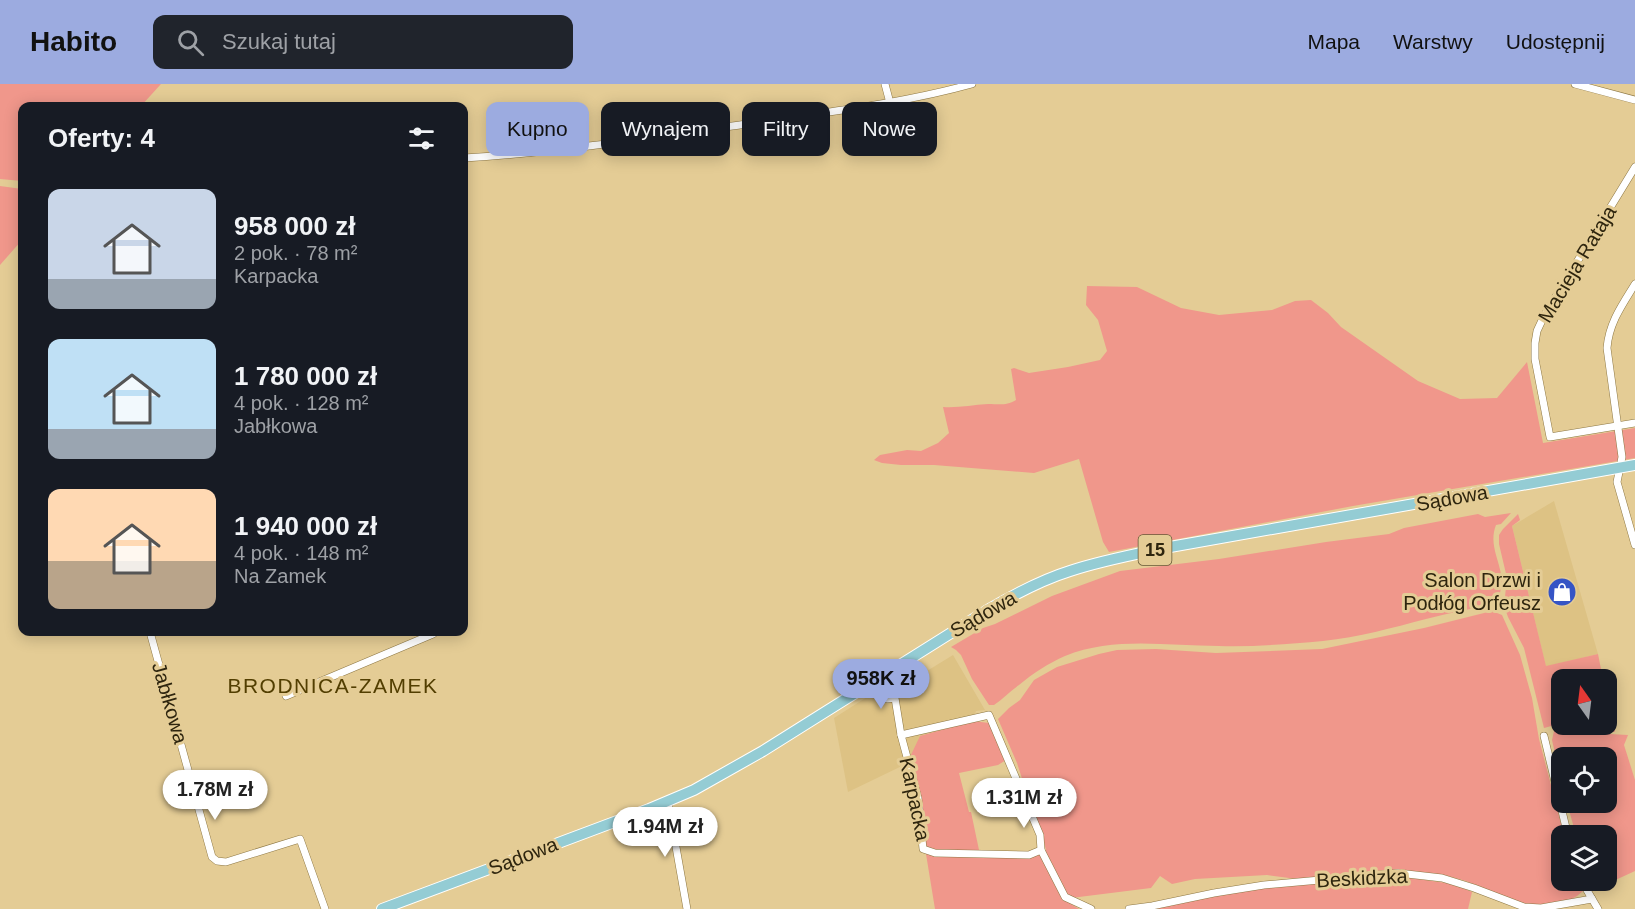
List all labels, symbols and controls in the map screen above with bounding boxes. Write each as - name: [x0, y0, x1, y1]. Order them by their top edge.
- search box: [153, 15, 573, 69]
- text: Habito: [30, 26, 117, 57]
- icon: search: [174, 26, 207, 59]
- text: Szukaj tutaj: [222, 29, 336, 54]
- text: Mapa: [1308, 30, 1360, 53]
- text: Warstwy: [1393, 30, 1473, 53]
- text: Udostępnij: [1506, 30, 1605, 53]
- chip: Kupno: [486, 102, 589, 156]
- chip: Wynajem: [601, 102, 730, 156]
- chip: Filtry: [742, 102, 830, 156]
- chip: Nowe: [842, 102, 937, 156]
- icon: filters: [405, 122, 438, 155]
- text: Oferty: 4: [48, 123, 155, 153]
- street label: Macieja Rataja: [1534, 201, 1621, 326]
- text: 958 000 zł: [234, 211, 355, 241]
- icon: home: [96, 213, 168, 285]
- text: 2 pok. · 78 m²: [234, 242, 357, 264]
- text: Karpacka: [234, 265, 319, 287]
- text: 1 780 000 zł: [234, 361, 377, 391]
- icon: home: [96, 363, 168, 435]
- text: 4 pok. · 128 m²: [234, 392, 369, 414]
- text: Jabłkowa: [234, 415, 317, 437]
- street label: Sądowa: [1414, 481, 1490, 515]
- text: 1 940 000 zł: [234, 511, 377, 541]
- icon: home: [96, 513, 168, 585]
- road number: 15: [1138, 535, 1172, 565]
- text: 4 pok. · 148 m²: [234, 542, 369, 564]
- text: Na Zamek: [234, 565, 326, 587]
- place label: Salon Drzwi i Podłóg Orfeusz: [1403, 569, 1541, 614]
- shop icon: Salon Drzwi i Podłóg Orfeusz: [1546, 576, 1578, 608]
- street label: Sądowa: [946, 586, 1021, 642]
- pin: 958K zł: [826, 659, 936, 710]
- street label: Jabłkowa: [148, 660, 192, 747]
- text: 958K zł: [847, 667, 915, 689]
- north arrow: [1551, 669, 1617, 735]
- map controls: [1551, 669, 1617, 891]
- district label: BRODNICA-ZAMEK: [227, 674, 439, 697]
- button: locate: [1551, 747, 1617, 813]
- street label: Karpacka: [895, 755, 935, 843]
- pin: 1.78M zł: [153, 770, 277, 821]
- text: 1.78M zł: [177, 778, 253, 800]
- pin: 1.31M zł: [962, 778, 1086, 829]
- text: 1.31M zł: [986, 786, 1062, 808]
- pin: 1.94M zł: [603, 807, 727, 858]
- text: 1.94M zł: [627, 815, 703, 837]
- button: layers: [1551, 825, 1617, 891]
- street label: Sądowa: [485, 832, 561, 879]
- street label: Beskidzka: [1316, 865, 1409, 891]

